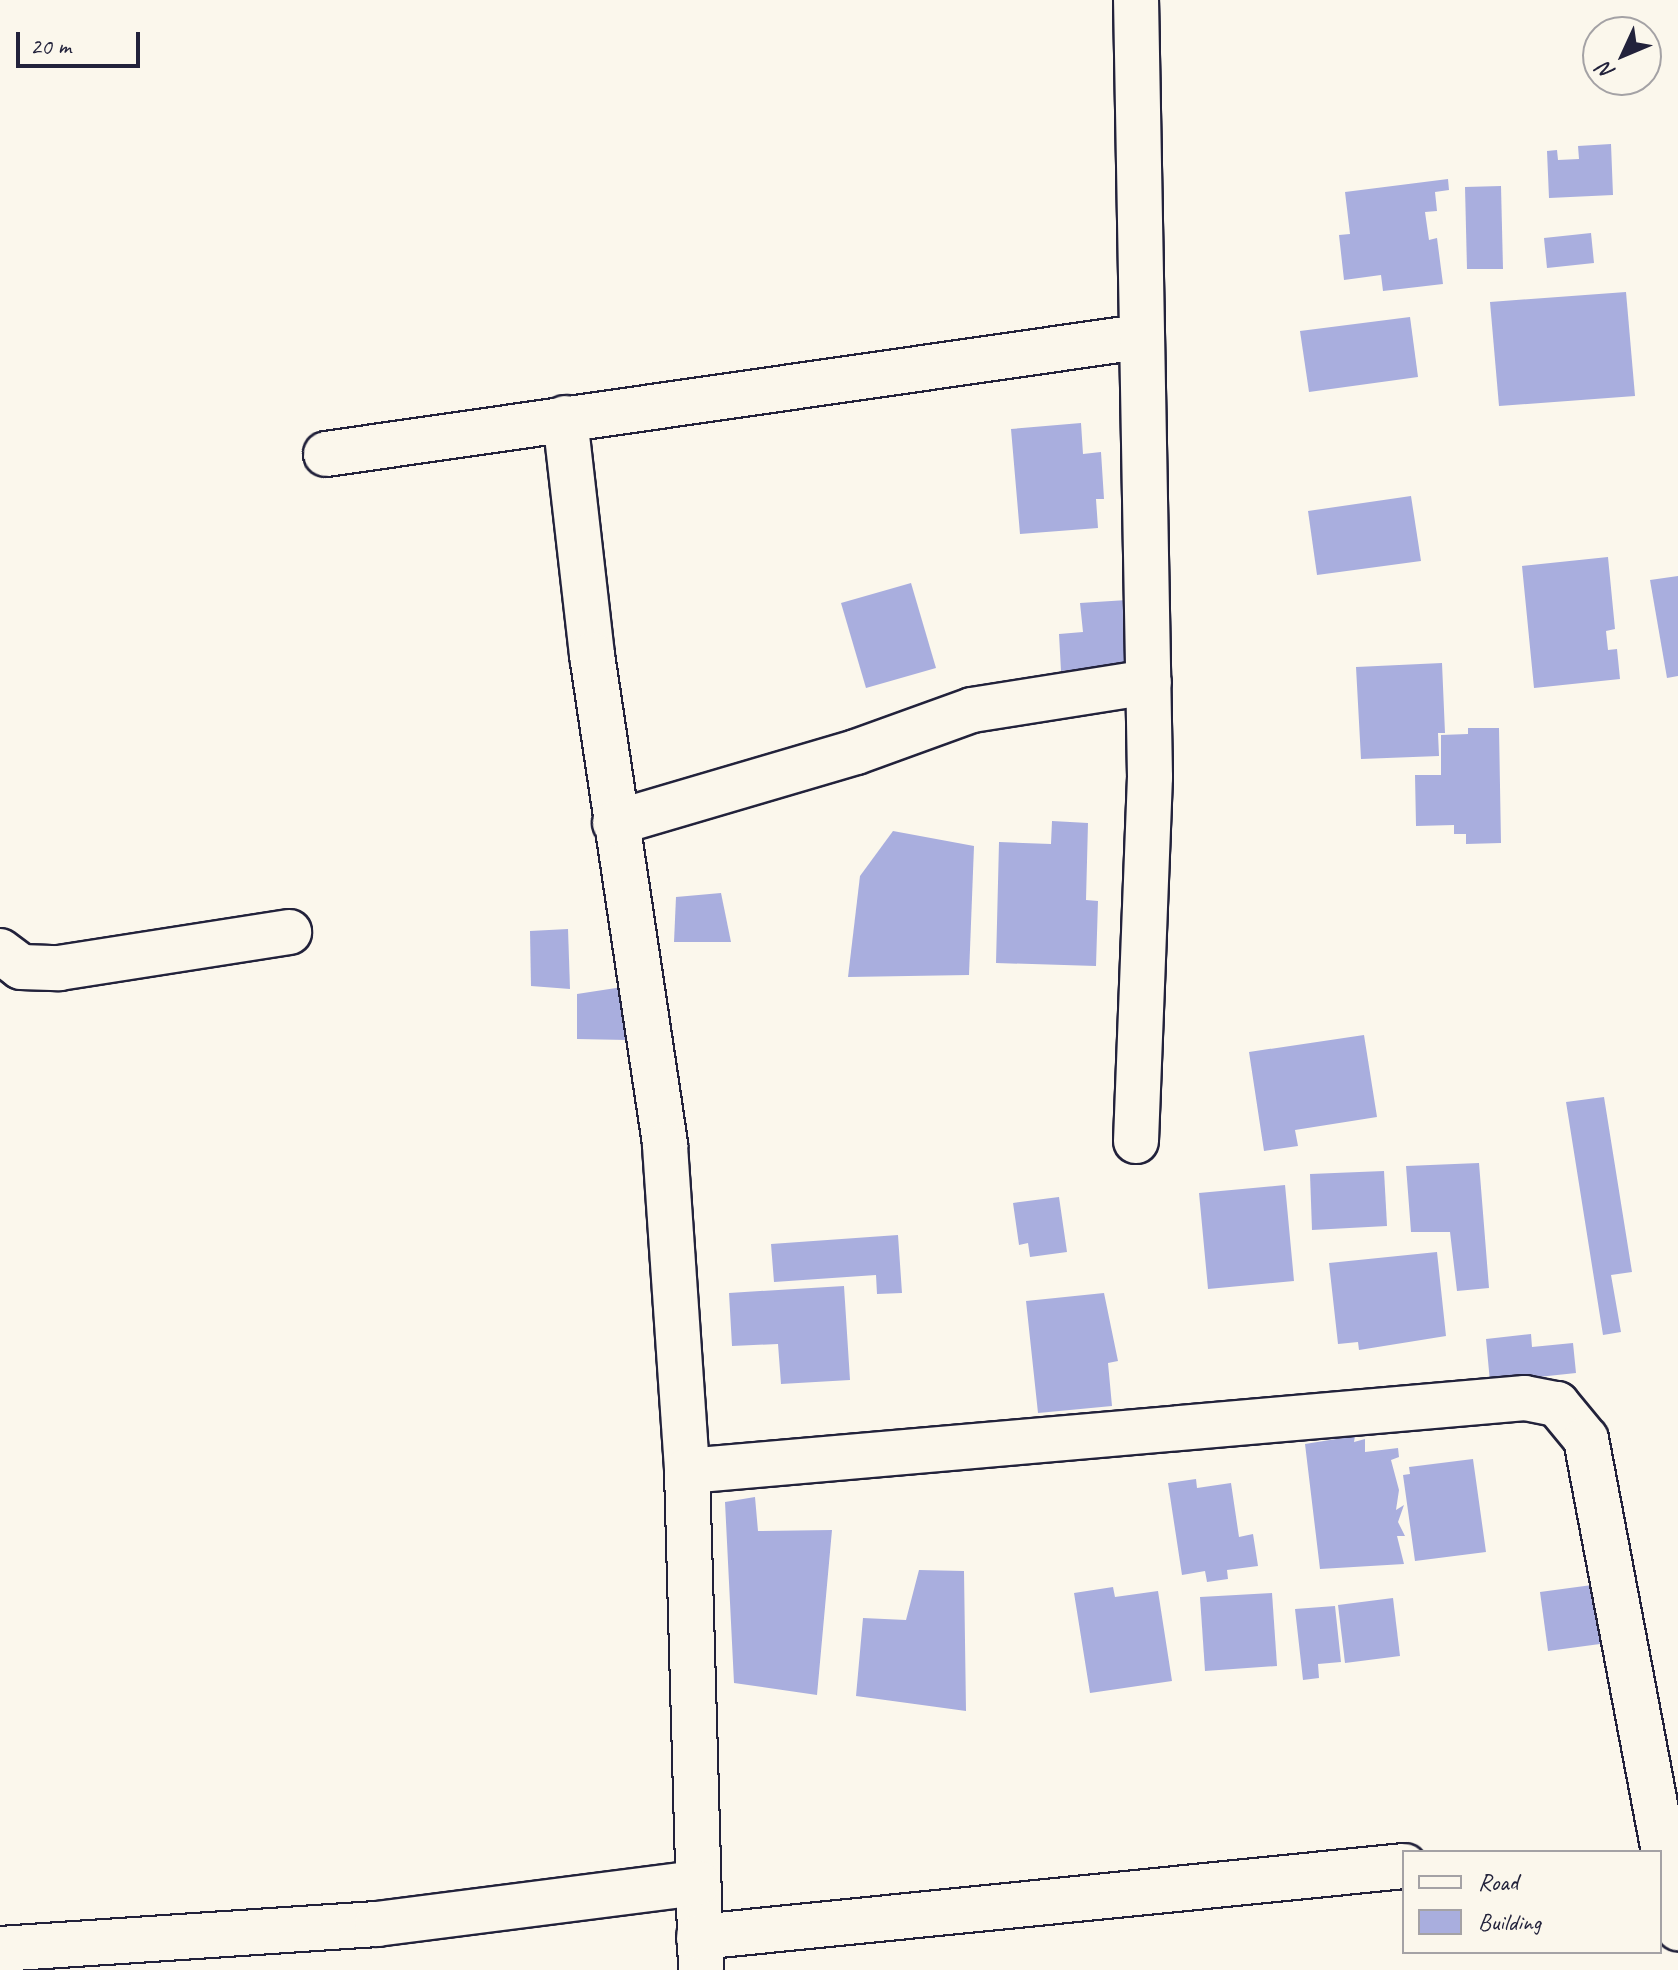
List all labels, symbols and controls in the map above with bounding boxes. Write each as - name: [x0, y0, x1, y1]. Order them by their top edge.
- scale bar: [20, 16, 144, 66]
- north arrow: [1582, 16, 1662, 96]
- text: 20 m: [30, 31, 71, 61]
- text: N: [1591, 57, 1621, 86]
- legend: [1402, 1850, 1662, 1954]
- text: Road: [1478, 1867, 1518, 1897]
- text: Building: [1478, 1907, 1541, 1937]

